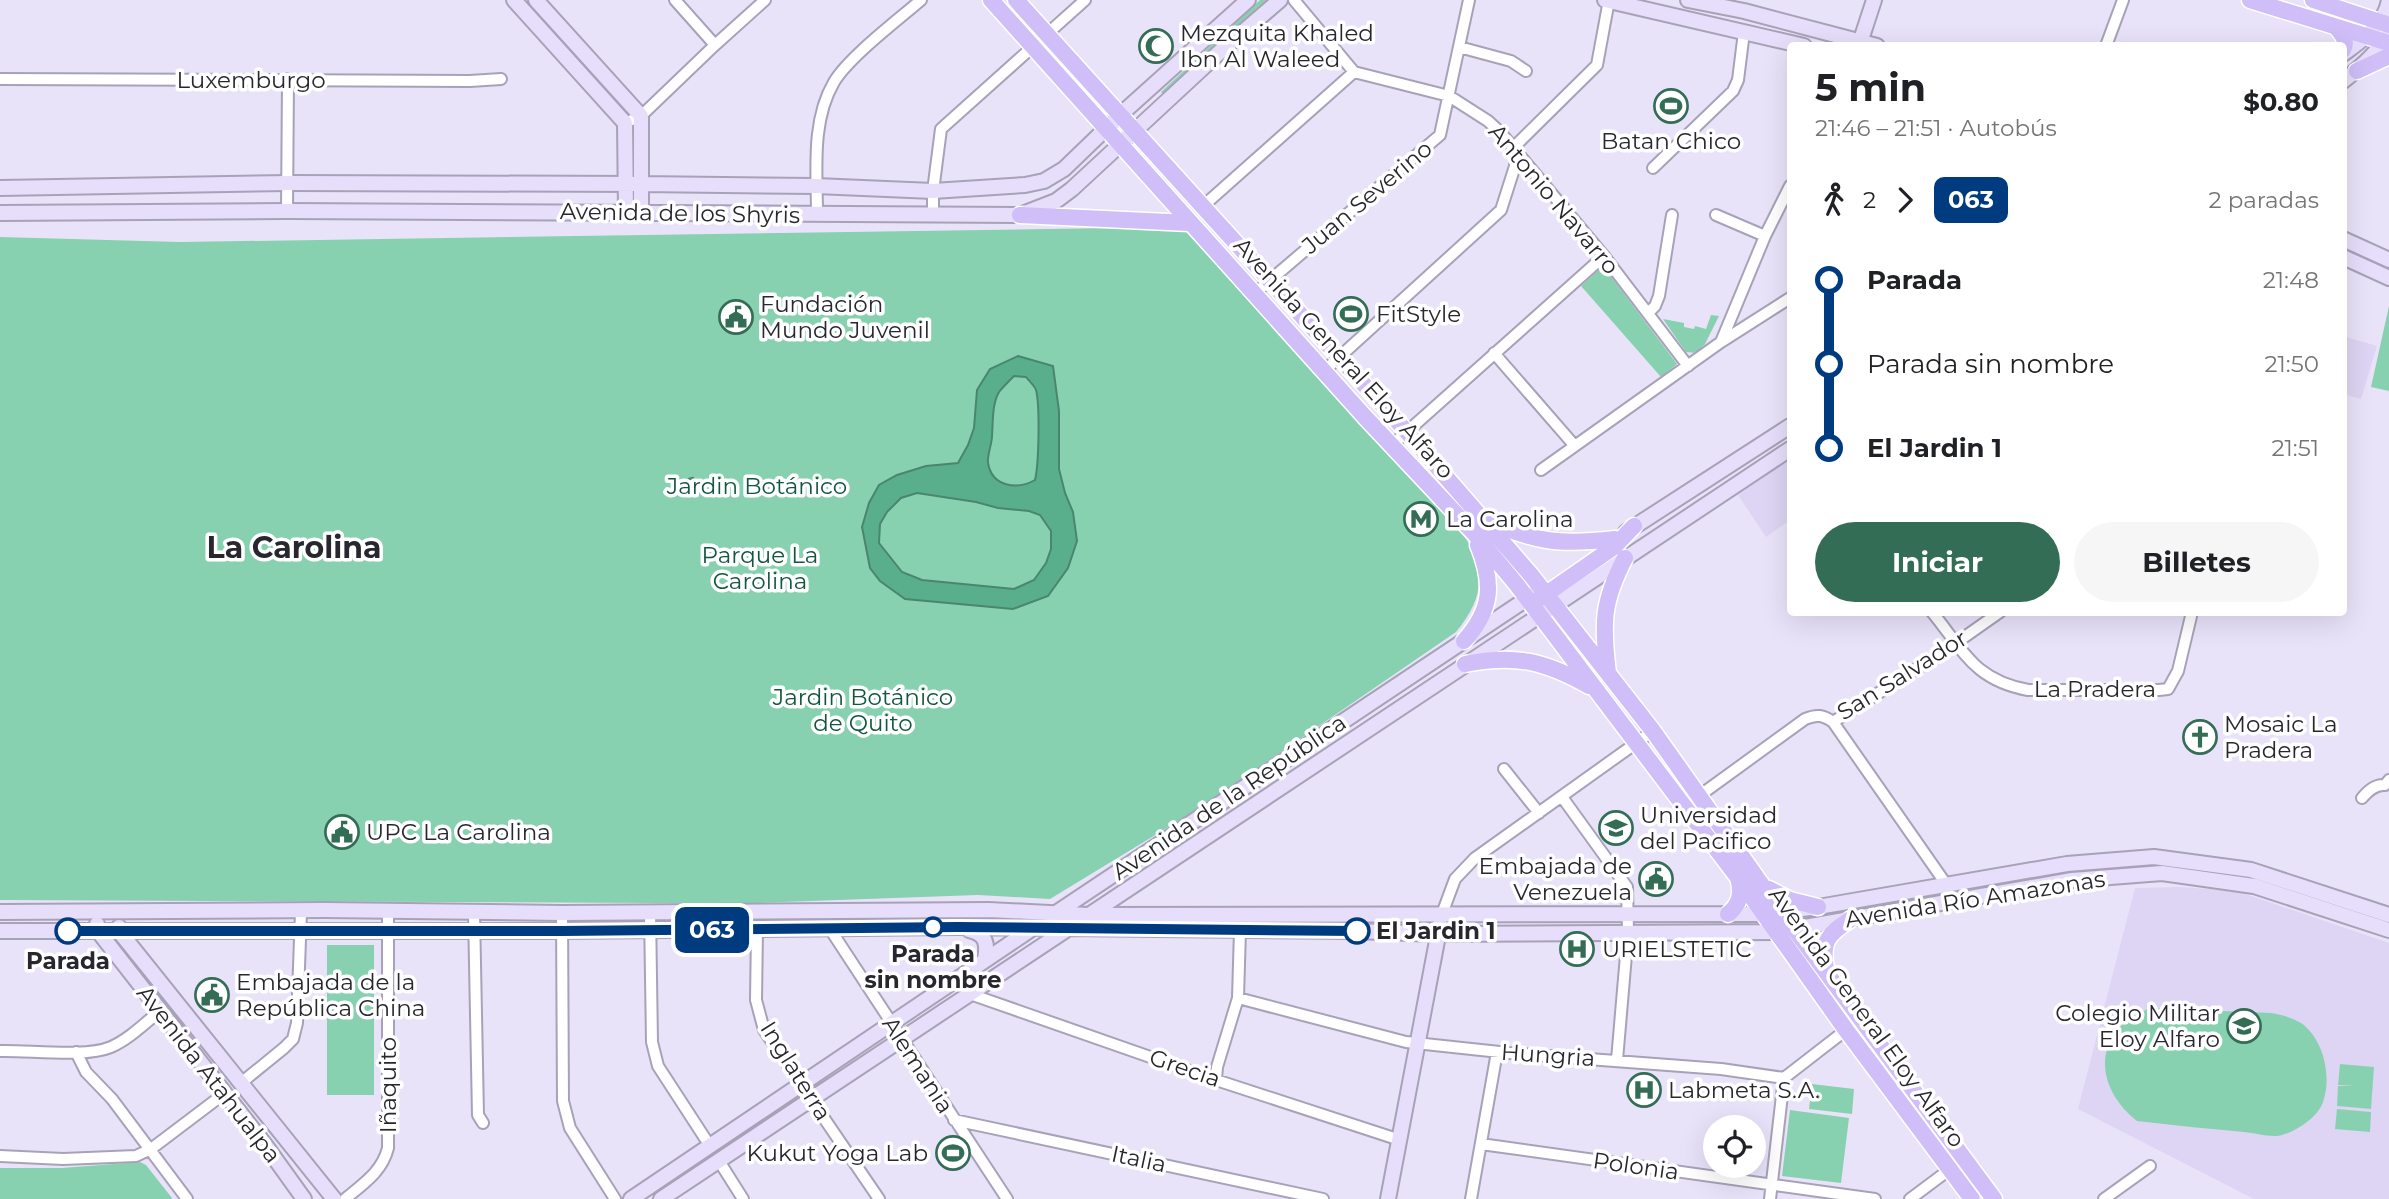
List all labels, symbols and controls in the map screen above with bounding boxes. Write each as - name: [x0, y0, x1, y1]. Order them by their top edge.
- place label: Mezquita Khaled Ibn Al Waleed: [1180, 19, 1374, 73]
- mosque icon: Mezquita Khaled Ibn Al Waleed: [1137, 27, 1175, 65]
- text: 5 min: [1815, 64, 1926, 111]
- street label: Luxemburgo: [176, 66, 326, 94]
- text: $0.80: [2243, 86, 2319, 118]
- sports icon: Batan Chico: [1652, 87, 1690, 125]
- text: 21:46 – 21:51 · Autobús: [1815, 114, 2057, 142]
- street label: Antonio Navarro: [1483, 118, 1625, 280]
- place label: Batan Chico: [1601, 127, 1741, 155]
- street label: Juan Severino: [1296, 134, 1438, 260]
- icon: walk: [1815, 181, 1853, 219]
- icon: forward: [1886, 181, 1924, 219]
- text: 063: [1948, 185, 1994, 214]
- text: 2: [1863, 186, 1876, 214]
- text: 2 paradas: [2209, 186, 2319, 214]
- street label: Avenida de los Shyris: [560, 197, 800, 229]
- street label: Avenida General Eloy Alfaro: [1228, 231, 1460, 485]
- text: Parada: [1867, 264, 1962, 296]
- text: 21:48: [2263, 266, 2319, 294]
- place label: Fundación Mundo Juvenil: [760, 290, 930, 344]
- sports icon: FitStyle: [1332, 295, 1370, 333]
- public building icon: Fundación Mundo Juvenil: [717, 298, 755, 336]
- place label: FitStyle: [1376, 300, 1461, 328]
- text: Parada sin nombre: [1867, 348, 2114, 380]
- text: 21:50: [2265, 350, 2319, 378]
- text: El Jardin 1: [1867, 432, 2002, 464]
- text: 21:51: [2271, 434, 2319, 462]
- park label: Jardin Botánico: [666, 472, 847, 500]
- metro station icon: La Carolina: [1402, 500, 1440, 538]
- place label: La Carolina: [1446, 505, 1574, 533]
- button: Iniciar: [1815, 522, 2060, 602]
- button: Billetes: [2074, 522, 2319, 602]
- district label: La Carolina: [207, 529, 381, 566]
- park label: Parque La Carolina: [702, 541, 818, 595]
- street label: San Salvador: [1832, 624, 1972, 726]
- street label: La Pradera: [2034, 675, 2156, 703]
- park label: Jardin Botánico de Quito: [772, 683, 953, 737]
- street label: Avenida de la República: [1107, 708, 1351, 886]
- place label: Mosaic La Pradera: [2224, 710, 2337, 764]
- church icon: Mosaic La Pradera: [2181, 718, 2219, 756]
- place label: Universidad del Pacifico: [1640, 801, 1777, 855]
- school or university icon: Universidad del Pacifico: [1597, 809, 1635, 847]
- public building icon: UPC La Carolina: [323, 813, 361, 851]
- place label: UPC La Carolina: [366, 818, 551, 846]
- place label: Embajada de Venezuela: [1479, 852, 1632, 906]
- public building icon: Embajada de Venezuela: [1637, 860, 1675, 898]
- street label: Avenida Río Amazonas: [1843, 865, 2107, 933]
- street label: Avenida General Eloy Alfaro: [1763, 881, 1971, 1153]
- line badge: 063: [672, 907, 752, 953]
- text: 063: [689, 915, 735, 944]
- marker: Parada sin nombre: [923, 917, 943, 937]
- place label: El Jardin 1: [1376, 917, 1495, 945]
- marker: Parada: [55, 918, 81, 944]
- marker: El Jardin 1: [1344, 918, 1370, 944]
- hospital icon: URIELSTETIC: [1558, 930, 1596, 968]
- place label: URIELSTETIC: [1602, 935, 1752, 963]
- place label: Parada sin nombre: [865, 940, 1001, 994]
- place label: Parada: [26, 947, 110, 975]
- place label: Embajada de la República China: [236, 968, 425, 1022]
- public building icon: Embajada de la República China: [193, 976, 231, 1014]
- street label: Avenida Atahualpa: [131, 980, 287, 1168]
- place label: Colegio Militar Eloy Alfaro: [2055, 999, 2220, 1053]
- school or university icon: Colegio Militar Eloy Alfaro: [2225, 1007, 2263, 1045]
- street label: Alemania: [876, 1011, 960, 1119]
- street label: Inglaterra: [755, 1016, 837, 1126]
- street label: Iñaquito: [374, 1037, 402, 1133]
- street label: Hungria: [1500, 1038, 1596, 1072]
- street label: Grecia: [1146, 1043, 1224, 1093]
- hospital icon: Labmeta S.A.: [1625, 1071, 1663, 1109]
- place label: Labmeta S.A.: [1668, 1076, 1820, 1104]
- map controls: [1703, 1115, 1766, 1178]
- button: locate: [1703, 1115, 1766, 1178]
- sports icon: Kukut Yoga Lab: [934, 1134, 972, 1172]
- place label: Kukut Yoga Lab: [747, 1139, 928, 1167]
- street label: Italia: [1109, 1140, 1169, 1178]
- street label: Polonia: [1591, 1146, 1681, 1186]

